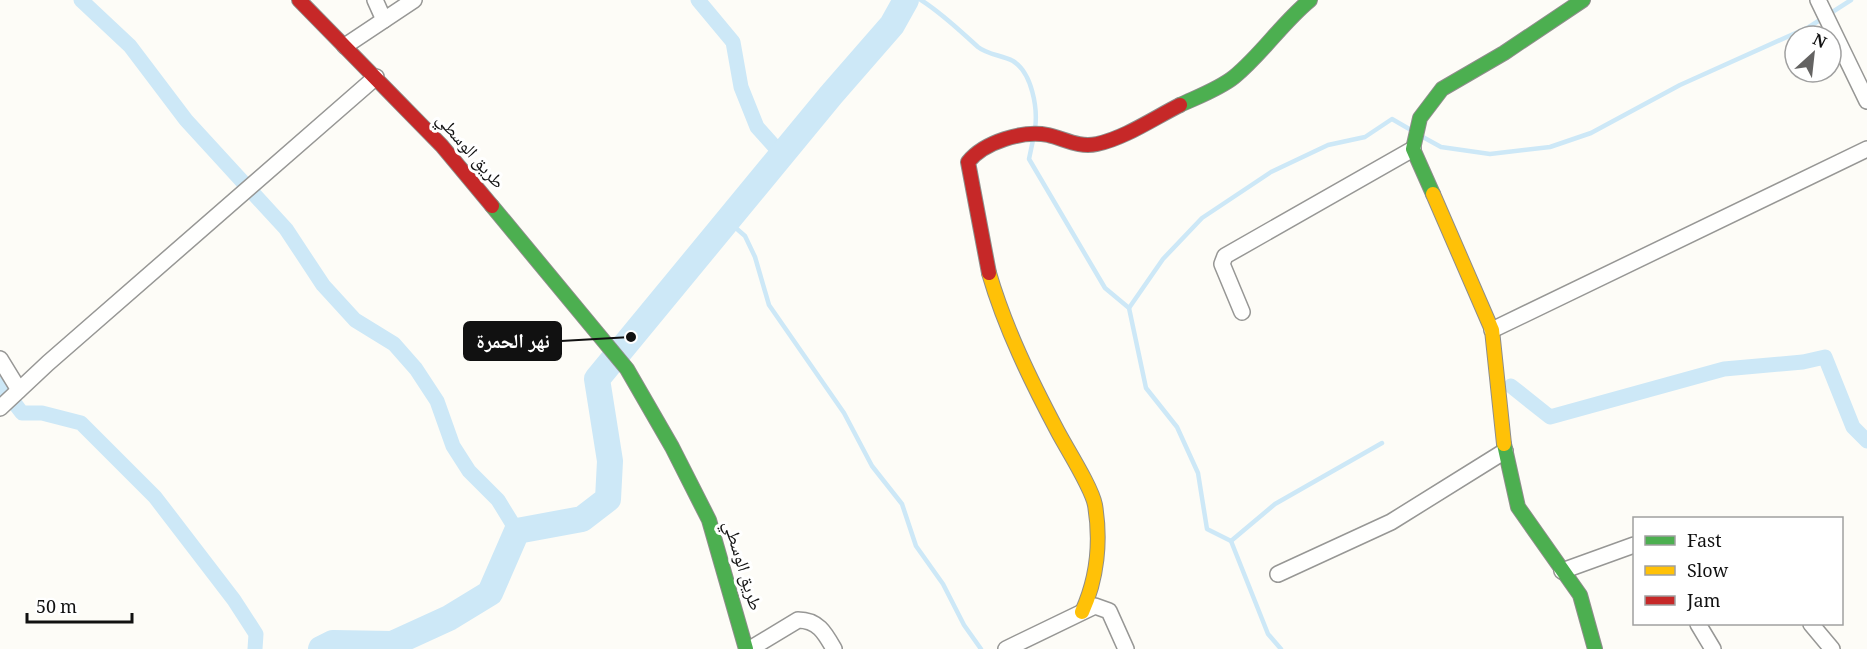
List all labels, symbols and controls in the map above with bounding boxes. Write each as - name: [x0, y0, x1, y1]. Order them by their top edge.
- north arrow: [1783, 24, 1843, 84]
- text: N: [1807, 28, 1831, 58]
- street label: طريق الوسطي: [427, 107, 511, 197]
- callout: نهر الحمرة: [464, 322, 561, 360]
- text: نهر الحمرة: [476, 327, 550, 361]
- street label: طريق الوسطي: [713, 517, 769, 615]
- legend: [1633, 517, 1843, 625]
- text: Fast: [1687, 528, 1722, 558]
- text: Slow: [1687, 558, 1729, 588]
- scale bar: [27, 586, 132, 624]
- text: Jam: [1686, 588, 1721, 618]
- text: 50 m: [36, 594, 77, 624]

